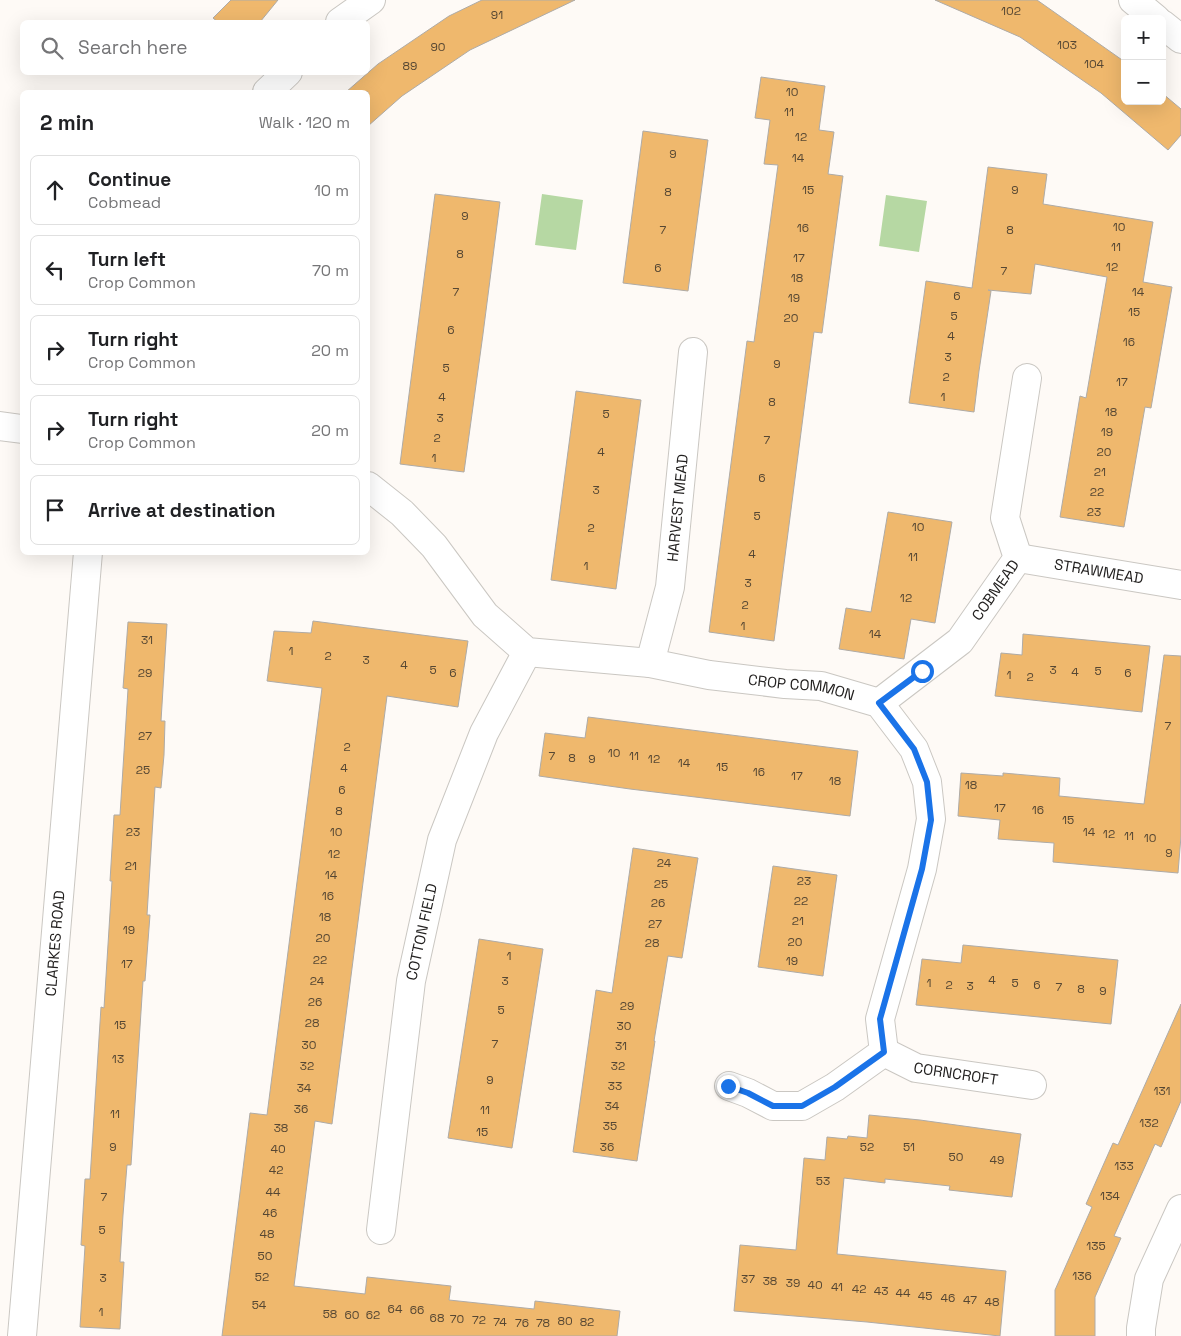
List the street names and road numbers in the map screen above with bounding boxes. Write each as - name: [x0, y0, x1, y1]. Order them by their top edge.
- street label: HARVEST MEAD: [663, 453, 692, 563]
- street label: STRAWMEAD: [1053, 554, 1145, 588]
- street label: COBMEAD: [967, 556, 1023, 624]
- street label: CROP COMMON: [747, 670, 857, 704]
- street label: COTTON FIELD: [401, 882, 441, 982]
- street label: CLARKES ROAD: [41, 890, 68, 997]
- street label: CORNCROFT: [912, 1058, 1000, 1089]

